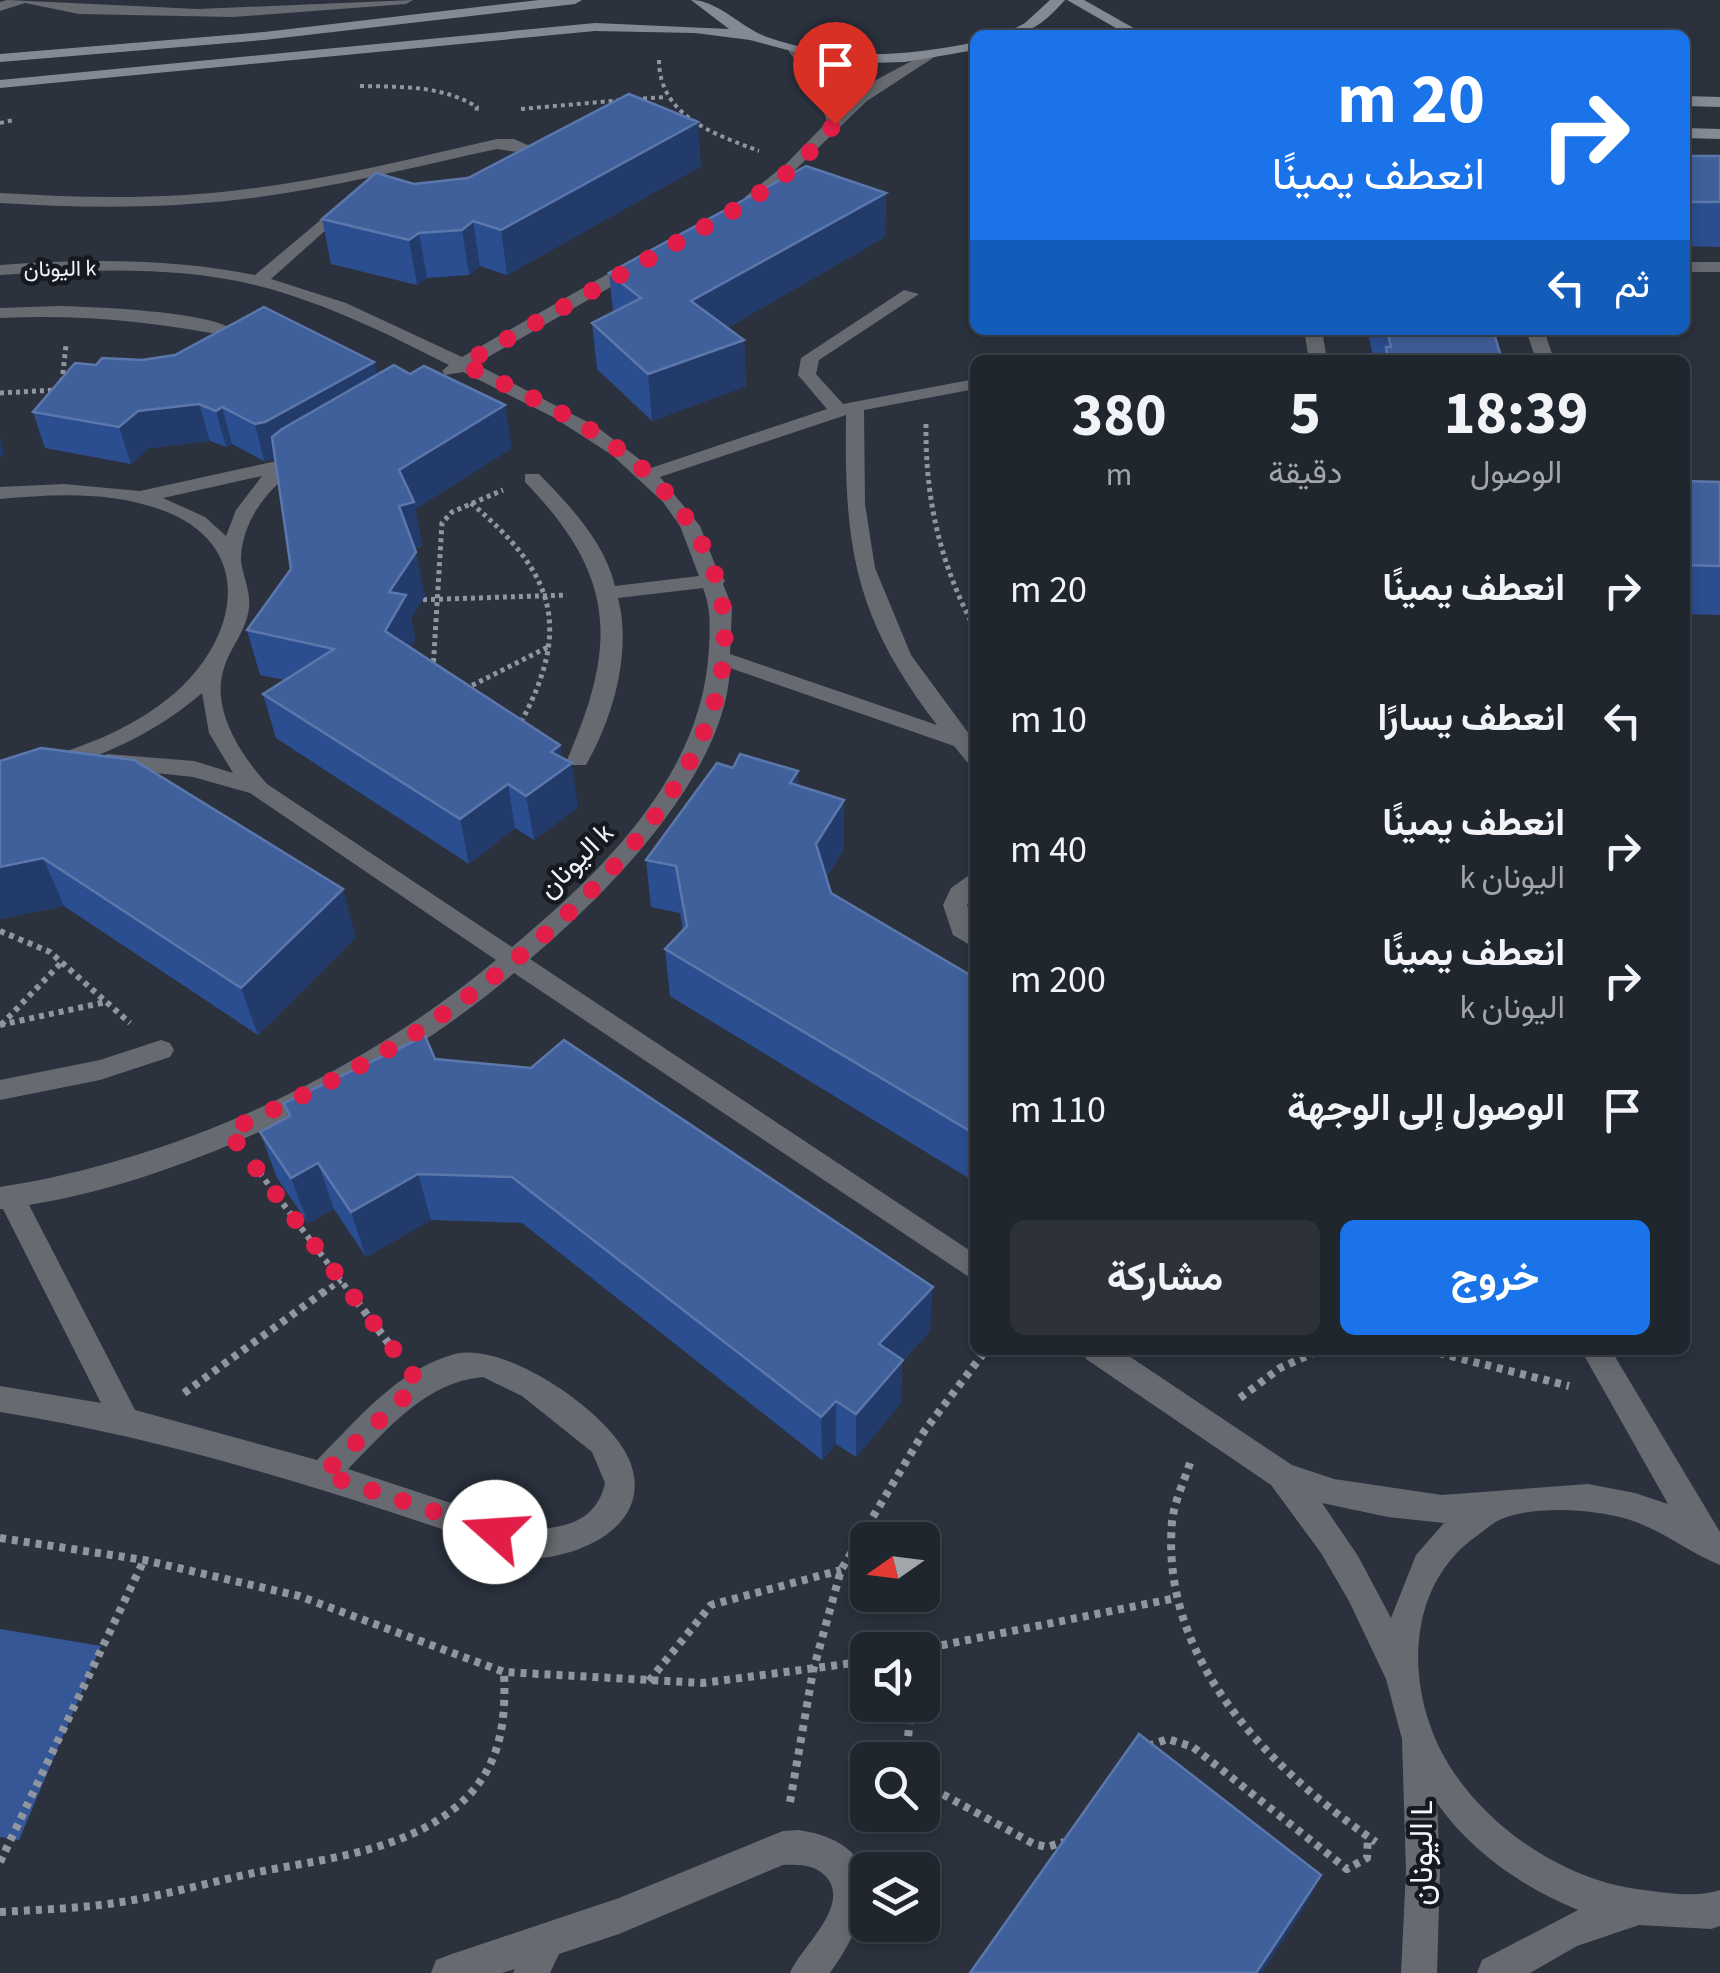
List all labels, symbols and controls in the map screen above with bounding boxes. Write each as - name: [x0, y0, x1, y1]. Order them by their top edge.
- pin: [793, 22, 878, 125]
- icon: arrive: [808, 37, 863, 92]
- text: 20 m: [1337, 50, 1485, 150]
- icon: right: [1520, 70, 1650, 200]
- text: انعطف يمينًا: [1272, 143, 1485, 207]
- street label: اليونان k: [23, 252, 97, 286]
- text: ثم: [1614, 258, 1650, 312]
- icon: left: [1539, 260, 1594, 315]
- text: 5: [1289, 372, 1321, 457]
- text: 18:39: [1444, 372, 1588, 457]
- text: 380: [1072, 374, 1167, 459]
- text: دقيقة: [1268, 450, 1342, 496]
- text: الوصول: [1470, 450, 1562, 496]
- text: m: [1106, 452, 1132, 498]
- text: انعطف يمينًا: [1382, 561, 1565, 615]
- text: 20 m: [1010, 563, 1087, 617]
- icon: right: [1595, 563, 1650, 618]
- text: انعطف يسارًا: [1378, 691, 1565, 745]
- text: 10 m: [1010, 693, 1087, 747]
- icon: left: [1595, 693, 1650, 748]
- text: انعطف يمينًا: [1382, 796, 1565, 850]
- street label: اليونان k: [529, 814, 623, 908]
- text: 40 m: [1010, 823, 1087, 877]
- icon: right: [1595, 823, 1650, 878]
- text: اليونان k: [1459, 855, 1565, 901]
- text: انعطف يمينًا: [1382, 926, 1565, 980]
- text: 200 m: [1010, 953, 1106, 1007]
- icon: right: [1595, 953, 1650, 1008]
- text: اليونان k: [1459, 985, 1565, 1031]
- text: الوصول إلى الوجهة: [1287, 1081, 1565, 1135]
- text: 110 m: [1010, 1083, 1106, 1137]
- icon: arrive: [1595, 1083, 1650, 1138]
- button: مشاركة: [1010, 1220, 1320, 1335]
- button: خروج: [1340, 1220, 1650, 1335]
- position arrow: [443, 1480, 547, 1584]
- north arrow: [850, 1522, 940, 1612]
- map controls: [850, 1522, 940, 1942]
- button: sound: [850, 1632, 940, 1722]
- button: search: [850, 1742, 940, 1832]
- street label: اليونان L: [1399, 1800, 1445, 1906]
- button: layers: [850, 1852, 940, 1942]

